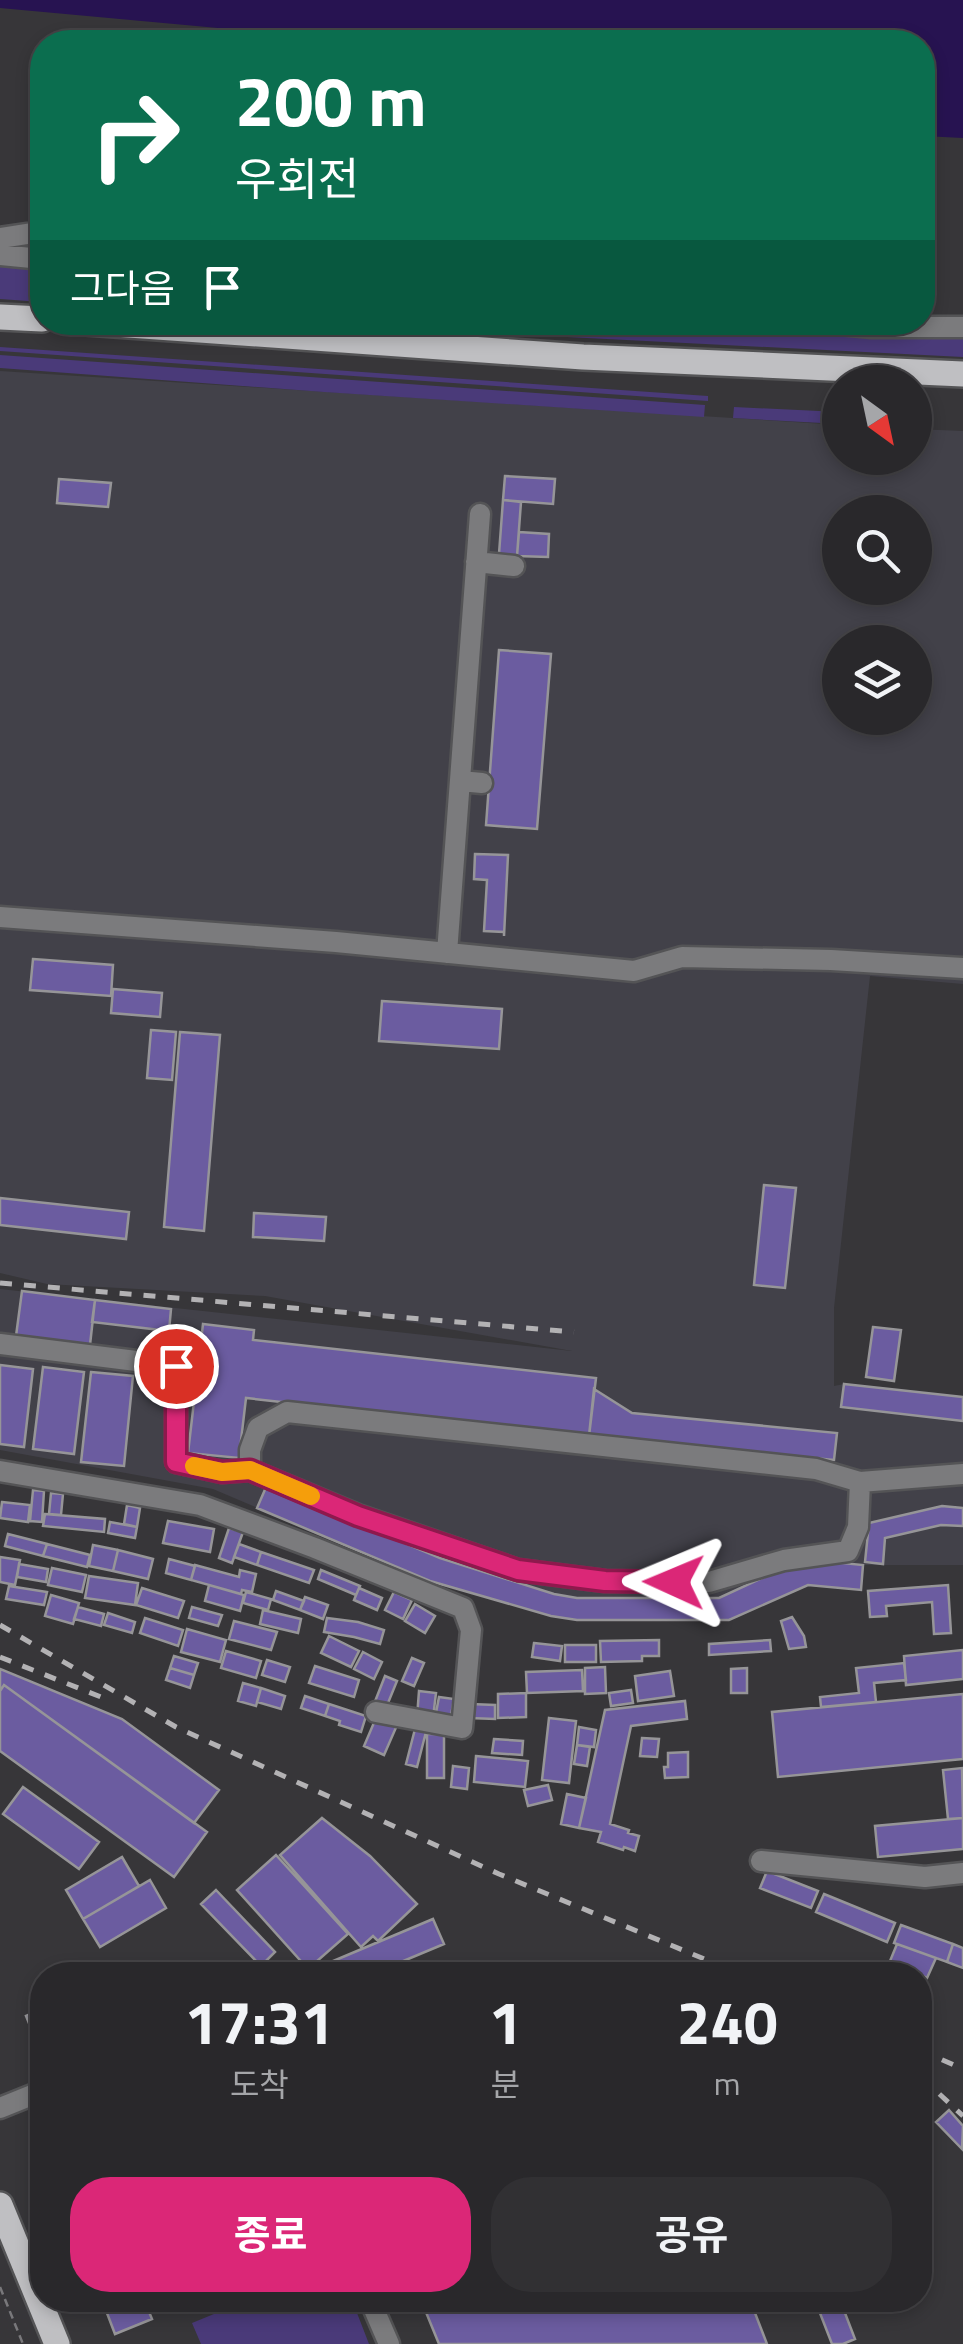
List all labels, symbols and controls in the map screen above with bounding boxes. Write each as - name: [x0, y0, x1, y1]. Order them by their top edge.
- text: 200 m: [235, 47, 427, 153]
- icon: right: [70, 70, 200, 200]
- text: 우회전: [235, 144, 359, 212]
- text: 그다음: [70, 259, 175, 317]
- icon: arrive: [195, 260, 250, 315]
- north arrow: [822, 365, 932, 475]
- map controls: [822, 365, 932, 735]
- button: search: [822, 495, 932, 605]
- button: layers: [822, 625, 932, 735]
- pin: [134, 1324, 219, 1409]
- icon: arrive: [149, 1339, 204, 1394]
- position arrow: [622, 1530, 726, 1634]
- text: 17:31: [184, 1976, 334, 2067]
- text: 1: [489, 1976, 522, 2067]
- text: 240: [677, 1976, 778, 2067]
- text: m: [714, 2059, 741, 2107]
- text: 도착: [230, 2060, 289, 2108]
- text: 분: [491, 2060, 520, 2108]
- button: 종료: [70, 2177, 471, 2292]
- button: 공유: [491, 2177, 892, 2292]

